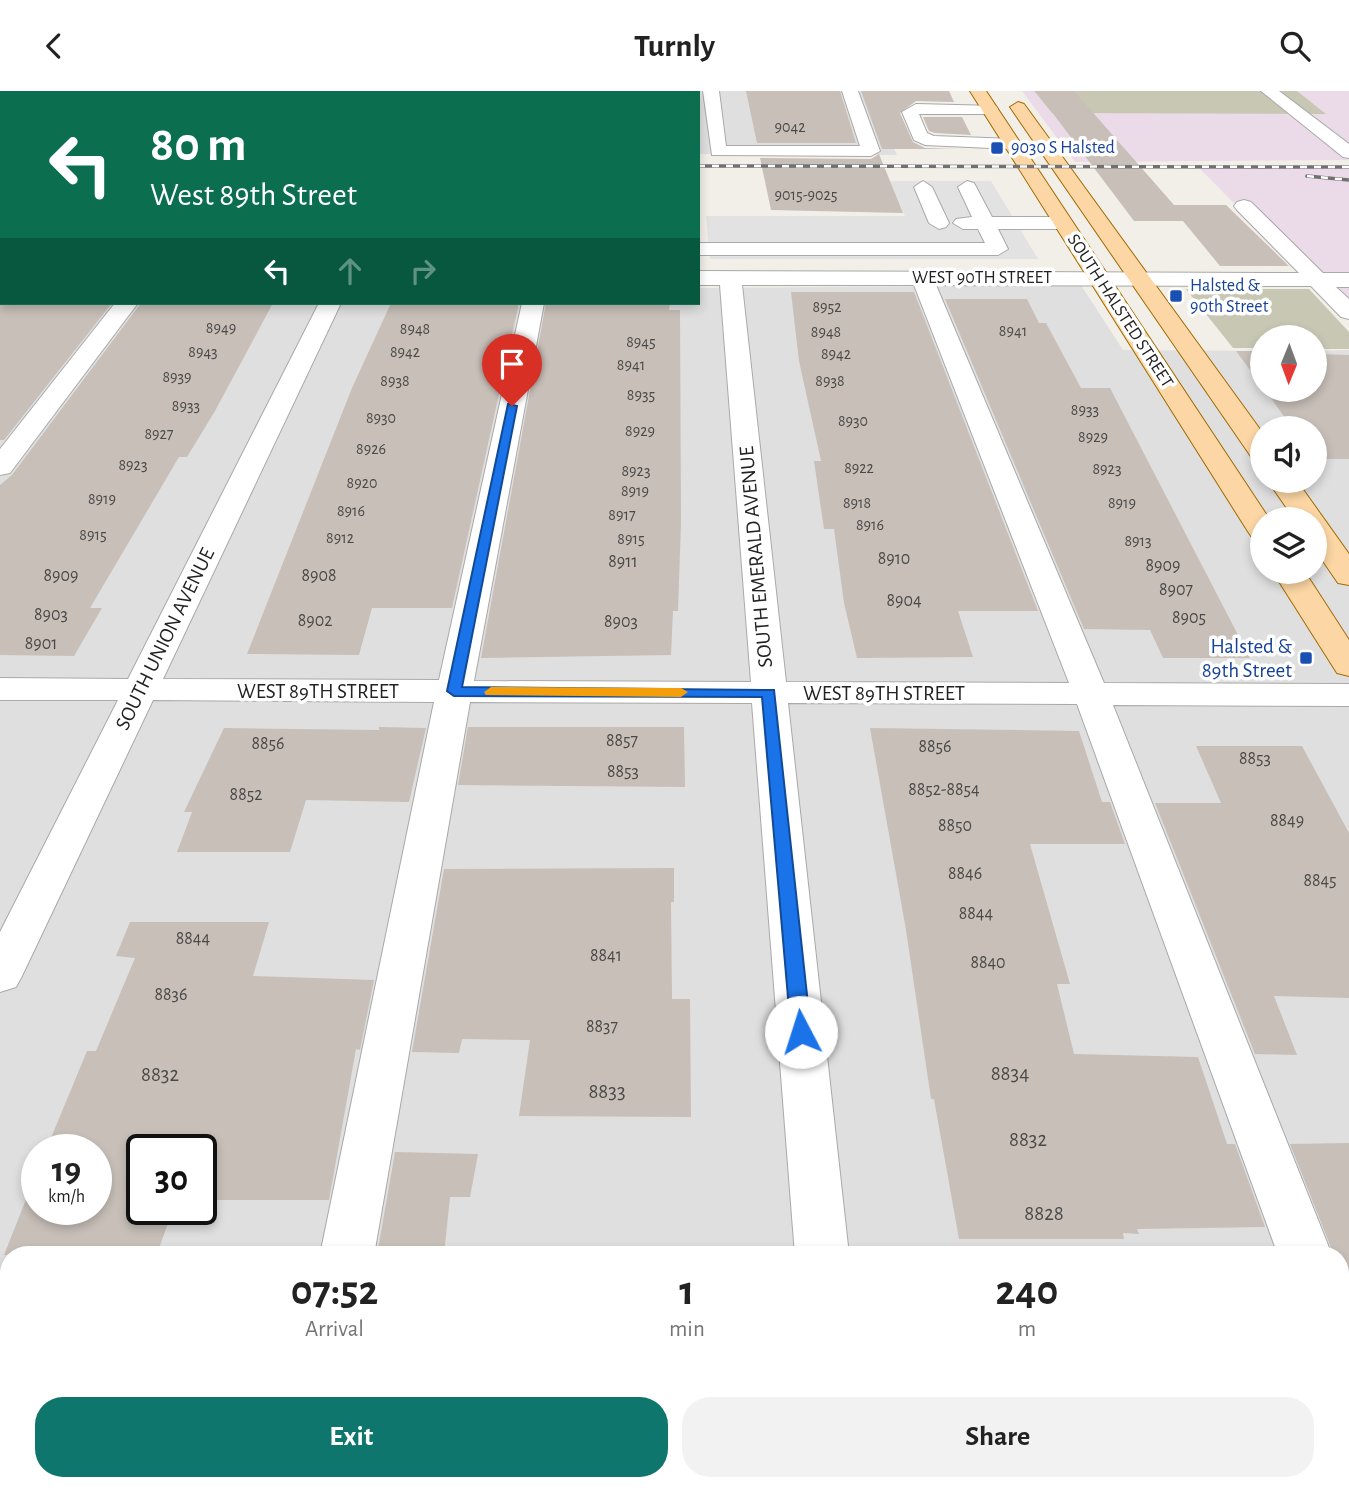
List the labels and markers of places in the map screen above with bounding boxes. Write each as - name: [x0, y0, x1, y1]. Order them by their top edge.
- place label: 9030 S Halsted: [1011, 139, 1115, 157]
- marker: 9030 S Halsted: [989, 140, 1005, 156]
- place label: Halsted & 90th Street: [1190, 277, 1269, 316]
- marker: Halsted & 90th Street: [1168, 288, 1184, 304]
- pin: [482, 334, 542, 406]
- place label: Halsted & 89th Street: [1202, 636, 1292, 681]
- marker: Halsted & 89th Street: [1298, 650, 1314, 666]

